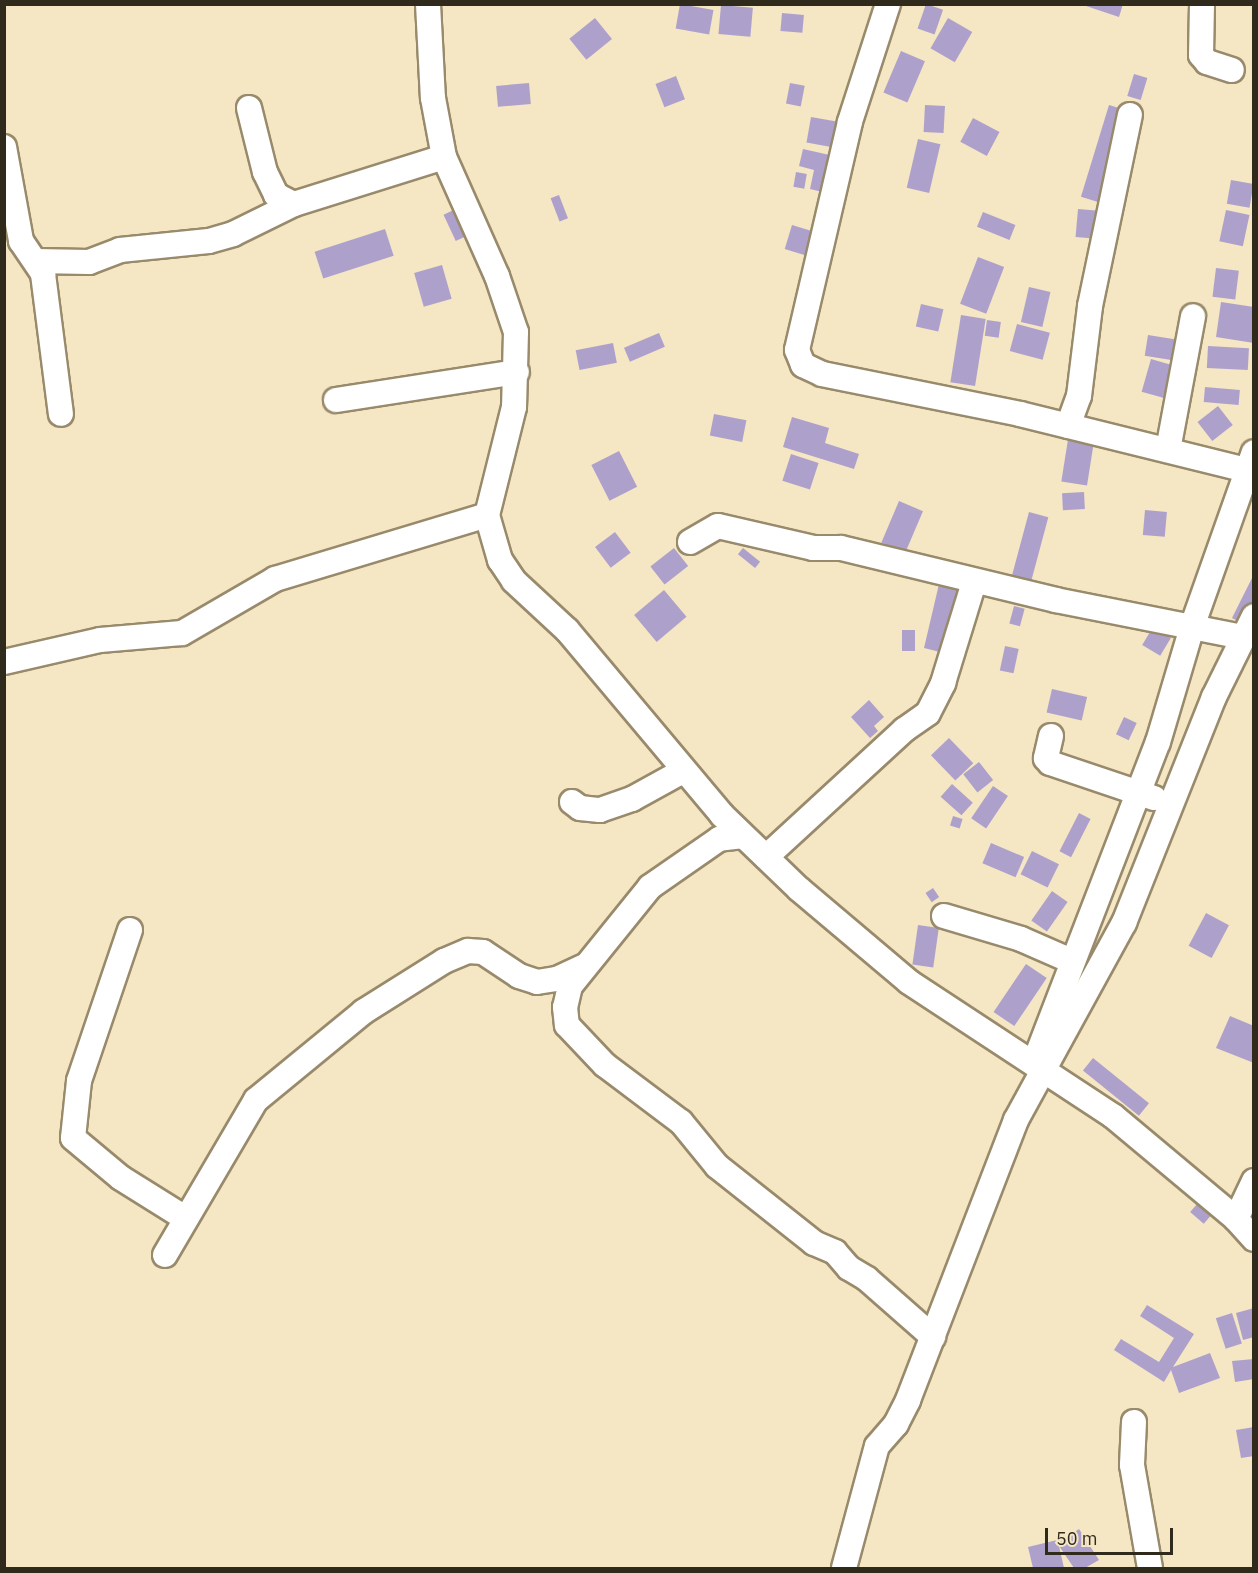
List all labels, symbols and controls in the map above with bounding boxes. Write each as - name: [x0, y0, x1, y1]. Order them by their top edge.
- scale bar: [1048, 1516, 1176, 1554]
- text: 50 m: [1056, 1527, 1098, 1550]

